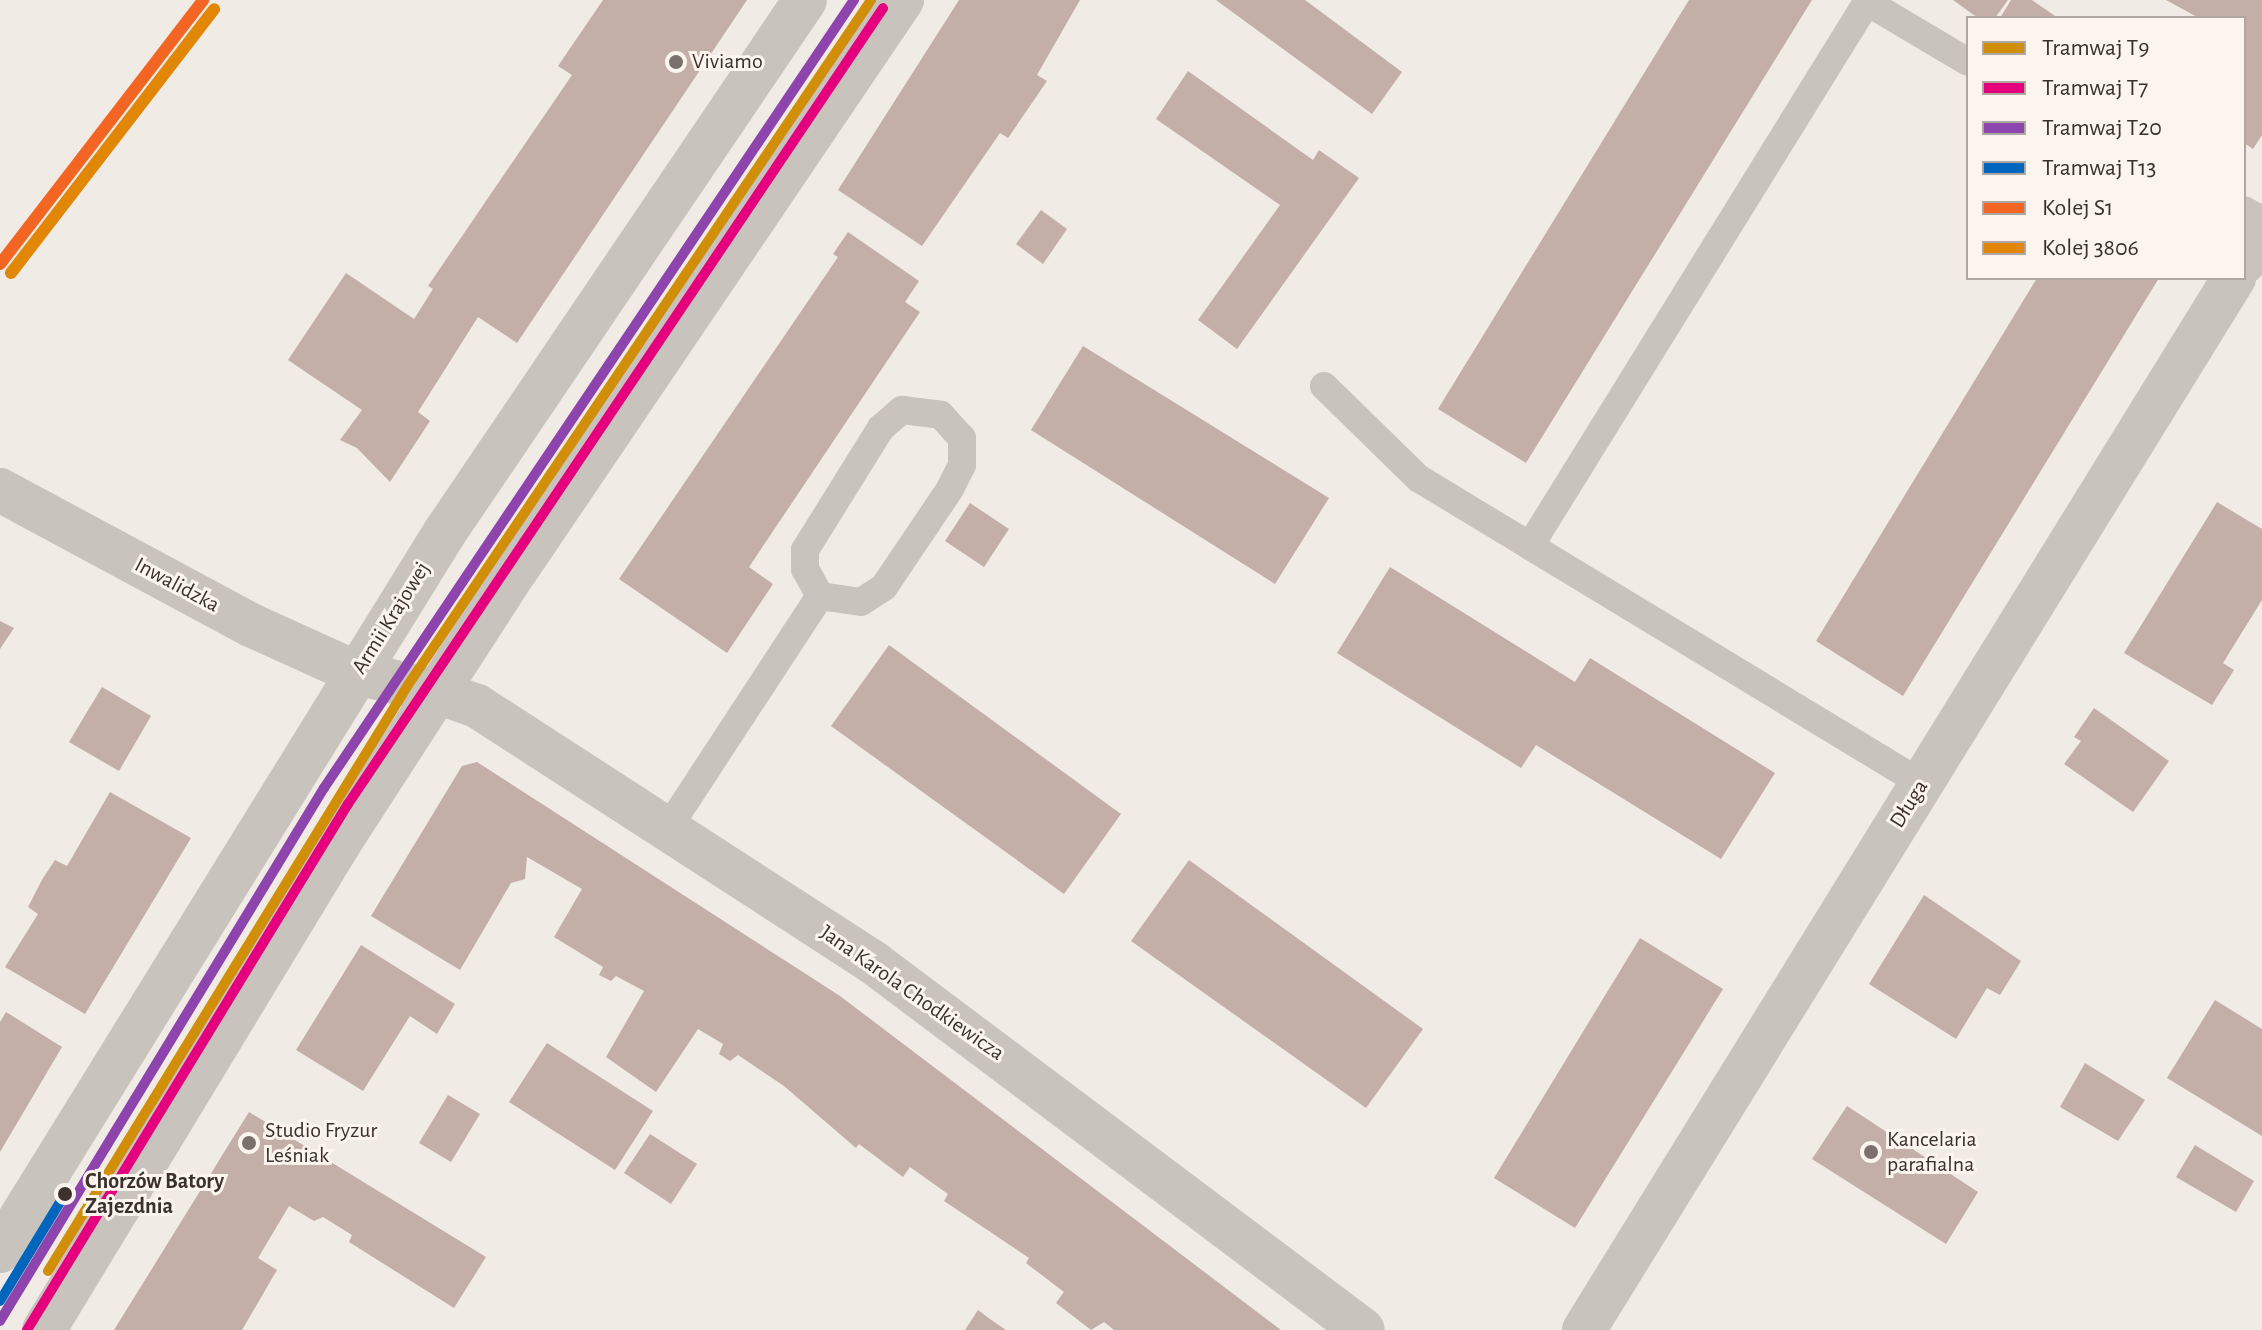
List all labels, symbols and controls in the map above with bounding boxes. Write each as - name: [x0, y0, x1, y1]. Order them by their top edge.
- legend: [1966, 16, 2246, 280]
- text: Tramwaj T9: [2042, 36, 2150, 60]
- place label: Viviamo: [692, 49, 763, 75]
- marker: Viviamo: [667, 53, 685, 71]
- text: Tramwaj T7: [2042, 76, 2148, 100]
- text: Tramwaj T20: [2042, 116, 2162, 140]
- text: Tramwaj T13: [2042, 156, 2156, 180]
- text: Kolej S1: [2042, 196, 2113, 220]
- text: Kolej 3806: [2042, 236, 2139, 260]
- street label: Inwalidzka: [130, 552, 224, 618]
- street label: Armii Krajowej: [346, 557, 436, 679]
- street label: Długa: [1884, 775, 1934, 833]
- street label: Jana Karola Chodkiewicza: [815, 919, 1009, 1067]
- place label: Studio Fryzur Leśniak: [265, 1117, 377, 1168]
- place label: Kancelaria parafialna: [1887, 1126, 1977, 1178]
- marker: Studio Fryzur Leśniak: [240, 1134, 258, 1152]
- marker: Kancelaria parafialna: [1862, 1143, 1880, 1161]
- place label: Chorzów Batory Zajezdnia: [85, 1168, 224, 1220]
- marker: Chorzów Batory Zajezdnia: [52, 1181, 78, 1207]

